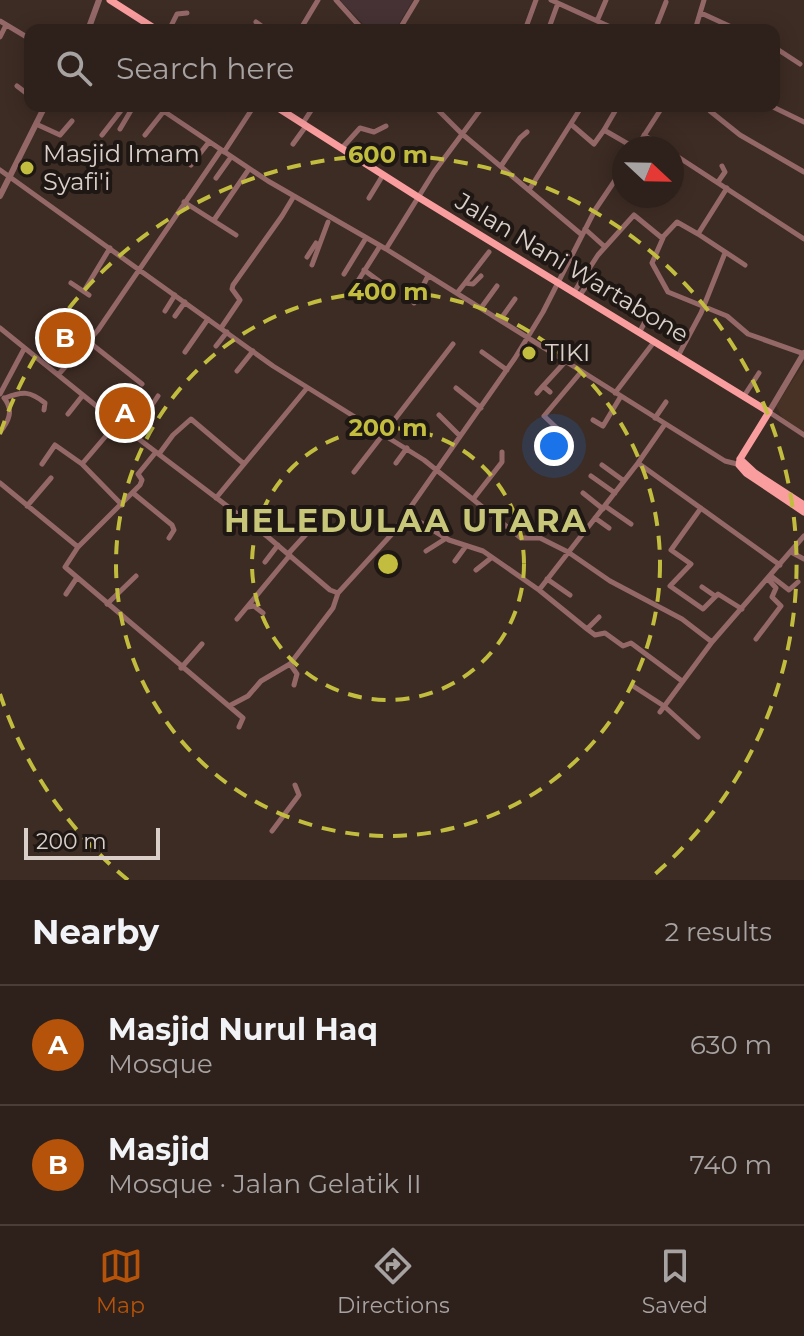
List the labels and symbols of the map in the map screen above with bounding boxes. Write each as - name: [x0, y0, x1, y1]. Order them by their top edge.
- north arrow: [612, 136, 684, 208]
- place label: Masjid Imam Syafi'i: [43, 139, 200, 196]
- text: 600 m: [348, 140, 428, 169]
- marker: Masjid Imam Syafi'i: [18, 159, 36, 177]
- street label: Jalan Nani Wartabone: [450, 186, 694, 349]
- text: 400 m: [347, 277, 429, 306]
- pin: B: [39, 308, 91, 368]
- place label: TIKI: [545, 338, 590, 367]
- marker: TIKI: [520, 344, 538, 362]
- pin: A: [99, 383, 151, 443]
- text: 200 m: [349, 413, 427, 442]
- your location: [534, 426, 574, 466]
- district label: HELEDULAA UTARA: [224, 501, 588, 540]
- centre of rings: [374, 550, 402, 578]
- scale bar: [24, 824, 160, 860]

